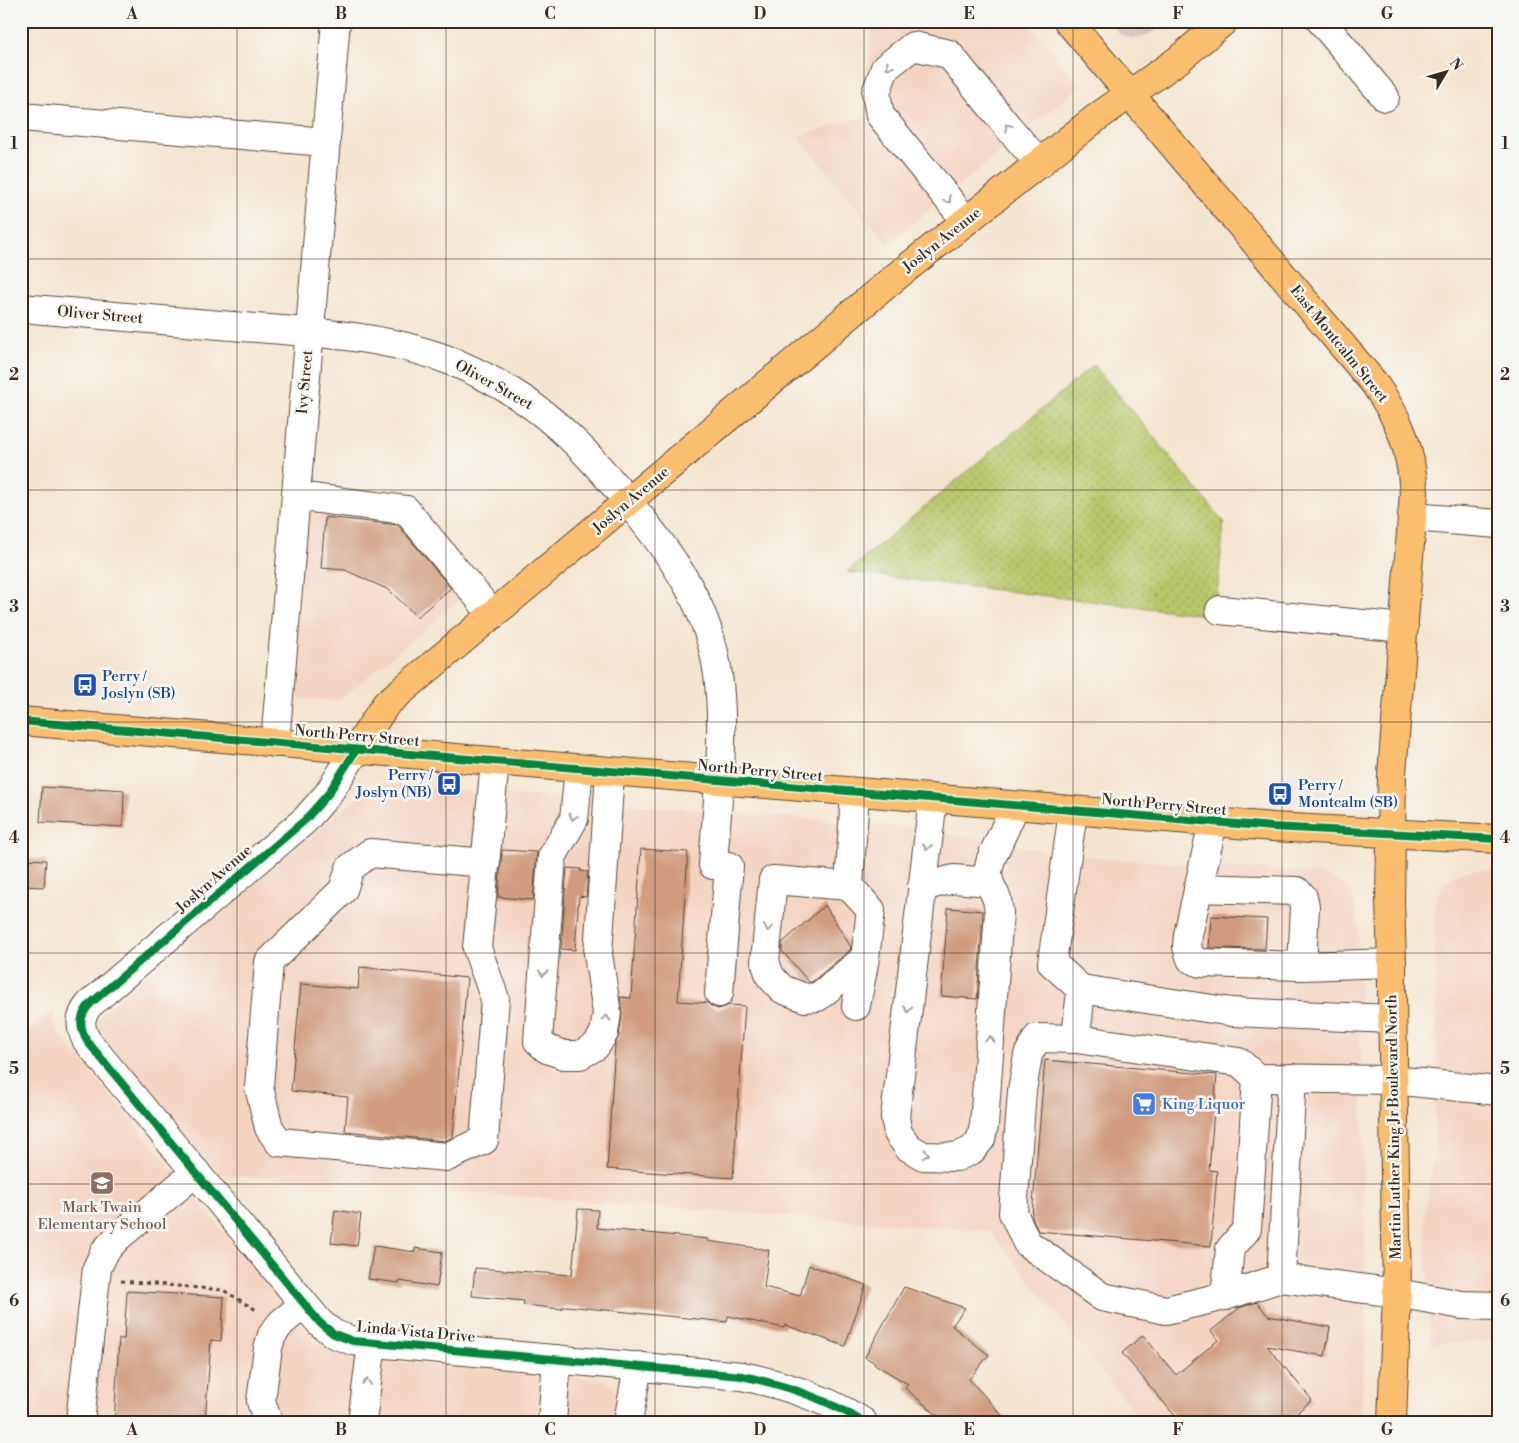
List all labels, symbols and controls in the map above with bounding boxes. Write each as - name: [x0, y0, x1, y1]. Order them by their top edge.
- text: A: [125, 4, 138, 24]
- text: B: [335, 4, 347, 24]
- text: C: [544, 4, 556, 24]
- text: D: [754, 4, 767, 24]
- text: E: [963, 4, 975, 24]
- text: F: [1172, 4, 1184, 24]
- text: G: [1381, 4, 1394, 24]
- north arrow: [1422, 48, 1472, 98]
- text: N: [1445, 55, 1466, 75]
- one-way arrow: [886, 61, 895, 70]
- one-way arrow: [1005, 123, 1014, 132]
- text: 1: [10, 134, 18, 154]
- text: 1: [1501, 134, 1509, 154]
- one-way arrow: [943, 195, 952, 204]
- street label: Joslyn Avenue: [898, 203, 985, 277]
- street label: East Montcalm Street: [1286, 282, 1393, 407]
- street label: Oliver Street: [56, 302, 144, 328]
- street label: Ivy Street: [293, 348, 317, 415]
- street label: Oliver Street: [452, 356, 537, 415]
- text: 2: [9, 365, 19, 385]
- text: 2: [1500, 365, 1510, 385]
- street label: Joslyn Avenue: [588, 462, 673, 538]
- text: 3: [9, 597, 19, 617]
- text: 3: [1500, 597, 1510, 617]
- place label: Perry / Joslyn (SB): [101, 667, 176, 703]
- bus stop icon: Perry / Joslyn (SB): [72, 672, 98, 698]
- street label: North Perry Street: [294, 721, 421, 751]
- street label: North Perry Street: [697, 756, 824, 786]
- place label: Perry / Joslyn (NB): [355, 766, 433, 802]
- bus stop icon: Perry / Joslyn (NB): [436, 771, 462, 797]
- place label: Perry / Montcalm (SB): [1298, 776, 1398, 812]
- bus stop icon: Perry / Montcalm (SB): [1267, 781, 1293, 807]
- street label: North Perry Street: [1101, 790, 1228, 820]
- one-way arrow: [568, 813, 579, 821]
- text: 4: [9, 828, 20, 848]
- text: 4: [1500, 828, 1511, 848]
- street label: Joslyn Avenue: [171, 841, 256, 918]
- one-way arrow: [922, 844, 933, 852]
- one-way arrow: [763, 925, 774, 933]
- one-way arrow: [537, 970, 548, 978]
- street label: Martin Luther King Jr Boulevard North: [1382, 994, 1406, 1260]
- one-way arrow: [903, 1005, 914, 1013]
- one-way arrow: [600, 1014, 611, 1022]
- one-way arrow: [984, 1034, 995, 1042]
- text: 5: [9, 1059, 19, 1079]
- text: 5: [1500, 1059, 1510, 1079]
- supermarket icon: King Liquor: [1131, 1091, 1157, 1117]
- place label: King Liquor: [1162, 1095, 1246, 1114]
- one-way arrow: [922, 1149, 931, 1159]
- school or university icon: Mark Twain Elementary School: [89, 1170, 115, 1196]
- place label: Mark Twain Elementary School: [38, 1198, 167, 1234]
- text: 6: [9, 1291, 19, 1311]
- text: 6: [1500, 1291, 1510, 1311]
- street label: Linda Vista Drive: [356, 1317, 476, 1347]
- one-way arrow: [361, 1378, 372, 1386]
- text: A: [125, 1420, 138, 1440]
- text: B: [335, 1420, 347, 1440]
- text: C: [544, 1420, 556, 1440]
- text: D: [754, 1420, 767, 1440]
- text: E: [963, 1420, 975, 1440]
- text: F: [1172, 1420, 1184, 1440]
- text: G: [1381, 1420, 1394, 1440]

